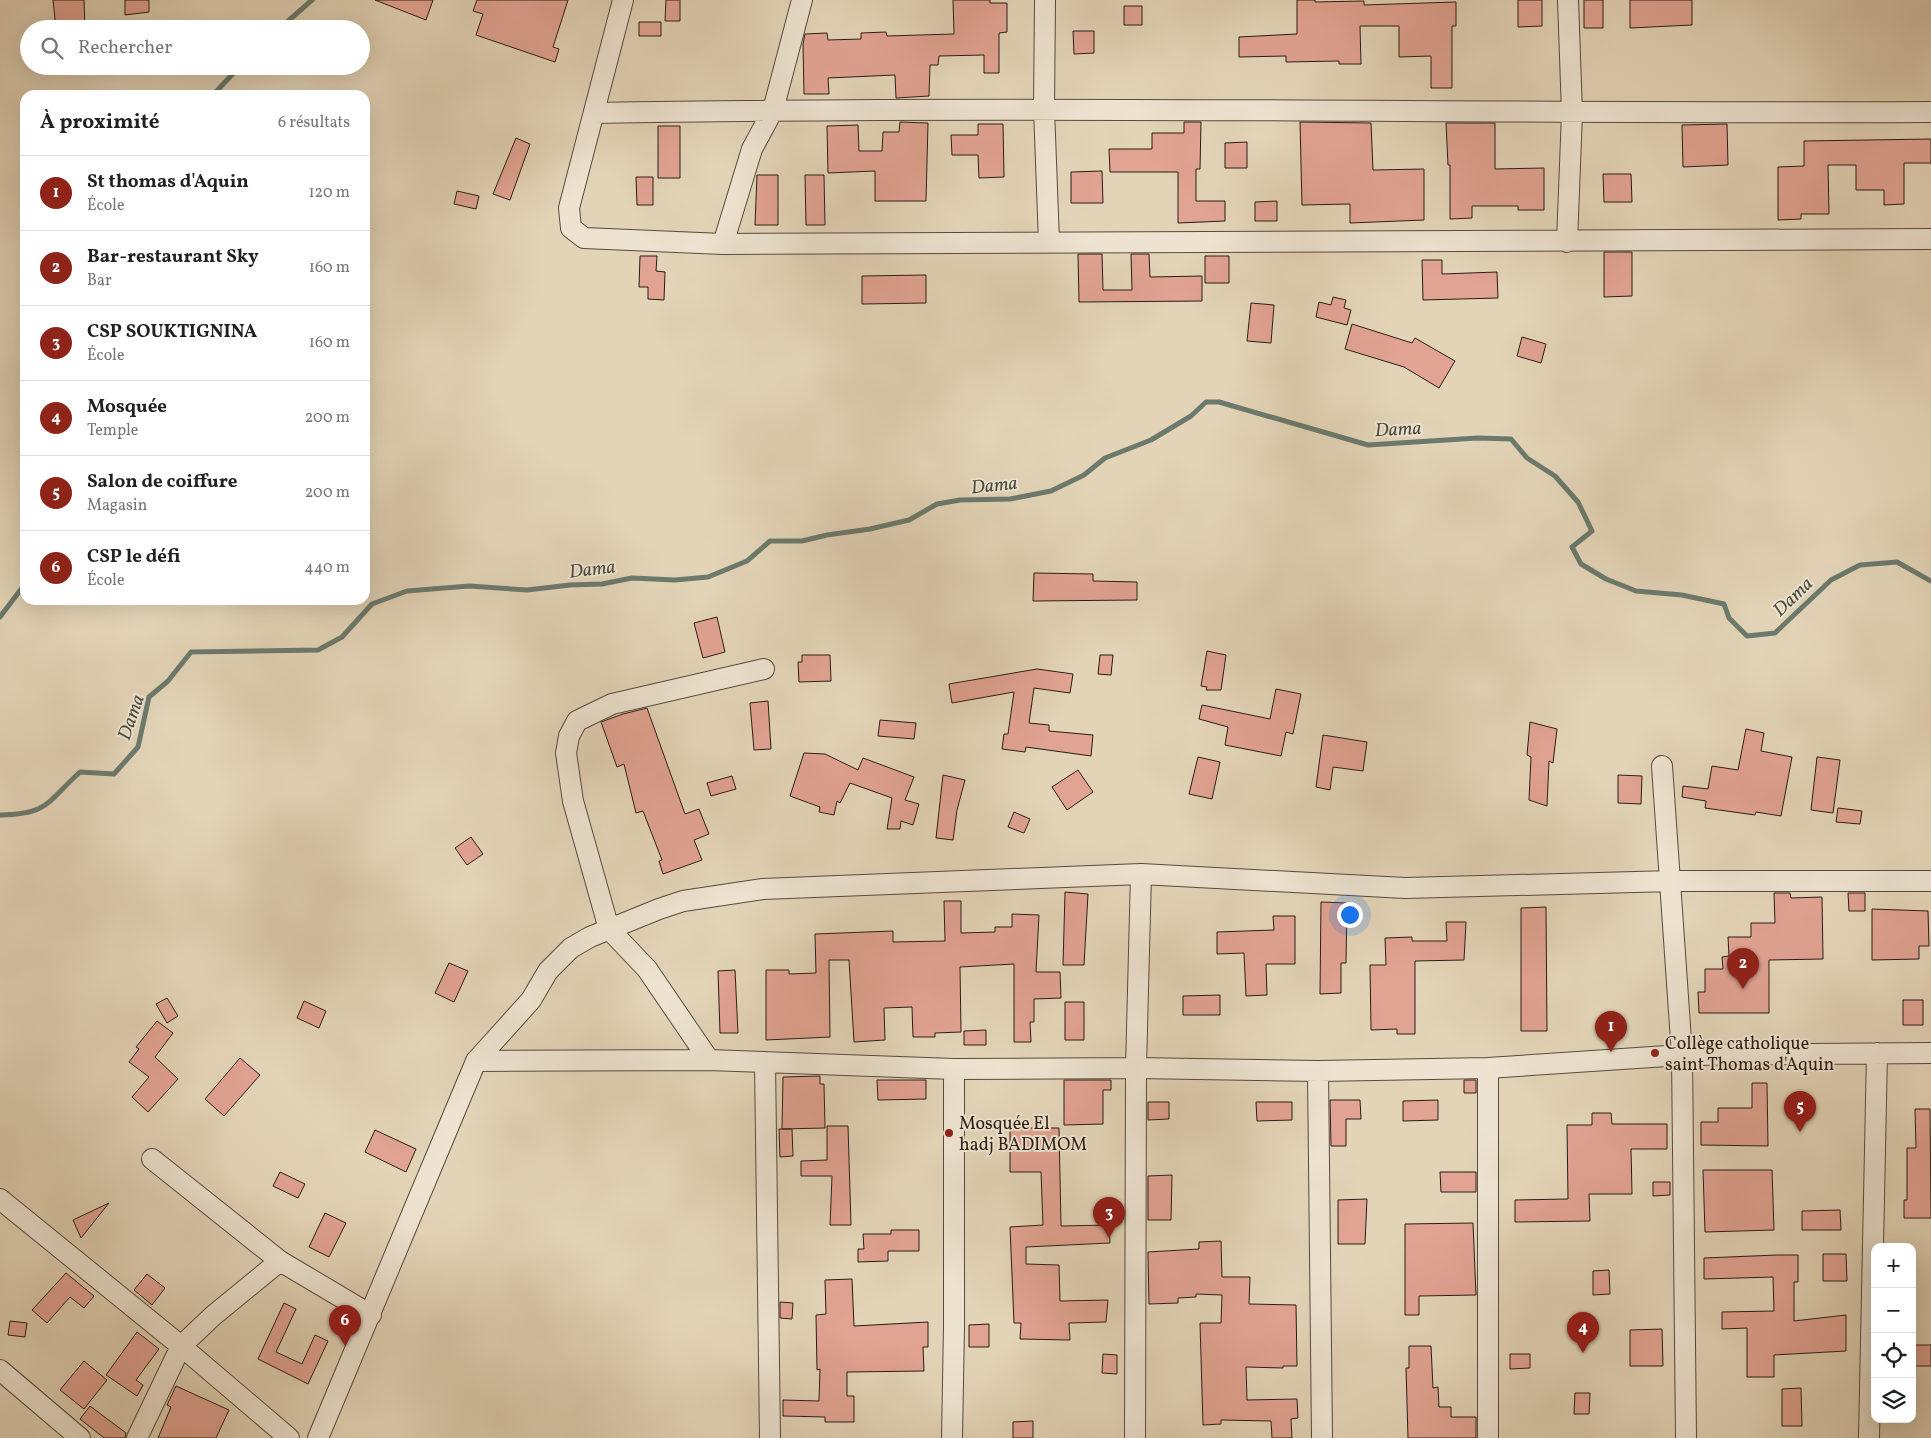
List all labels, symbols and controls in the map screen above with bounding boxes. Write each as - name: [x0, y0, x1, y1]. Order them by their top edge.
- search box: [20, 20, 370, 75]
- icon: search: [38, 34, 66, 62]
- text: Rechercher: [78, 35, 172, 61]
- text: À proximité: [40, 108, 159, 137]
- text: 6 résultats: [278, 112, 350, 134]
- text: St thomas d'Aquin: [87, 169, 249, 195]
- text: 1: [53, 182, 59, 204]
- text: 120 m: [308, 182, 350, 204]
- text: École: [87, 195, 125, 217]
- text: Bar-restaurant Sky: [87, 244, 259, 270]
- text: 2: [52, 257, 60, 279]
- text: 160 m: [309, 257, 350, 279]
- text: Bar: [87, 270, 112, 292]
- text: CSP SOUKTIGNINA: [87, 319, 257, 345]
- text: 3: [52, 332, 60, 354]
- text: 160 m: [309, 332, 350, 354]
- text: École: [87, 345, 125, 367]
- text: Mosquée: [87, 394, 167, 420]
- text: 4: [51, 407, 61, 429]
- text: 200 m: [305, 407, 350, 429]
- water label: Dama: [1374, 416, 1422, 444]
- text: Temple: [87, 420, 138, 442]
- text: Salon de coiffure: [87, 469, 237, 495]
- water label: Dama: [970, 471, 1019, 501]
- text: 5: [52, 482, 60, 504]
- text: 200 m: [305, 482, 350, 504]
- text: Magasin: [87, 495, 147, 517]
- text: CSP le défi: [87, 544, 181, 570]
- water label: Dama: [568, 554, 617, 586]
- text: 6: [52, 557, 60, 579]
- text: 440 m: [304, 557, 350, 579]
- text: École: [87, 570, 125, 592]
- water label: Dama: [1768, 572, 1819, 623]
- water label: Dama: [112, 691, 152, 744]
- your location: [1337, 902, 1363, 928]
- pin: 2: [1727, 948, 1759, 989]
- pin: 1: [1595, 1011, 1627, 1052]
- place label: Collège catholique saint Thomas d'Aquin: [1665, 1032, 1835, 1078]
- marker: Collège catholique saint Thomas d'Aquin: [1649, 1047, 1661, 1059]
- pin: 5: [1784, 1091, 1816, 1132]
- place label: Mosquée El hadj BADIMOM: [959, 1112, 1087, 1158]
- marker: Mosquée El hadj BADIMOM: [943, 1127, 955, 1139]
- pin: 3: [1093, 1197, 1125, 1238]
- map controls: [1871, 1243, 1916, 1423]
- button: +: [1871, 1243, 1916, 1288]
- button: −: [1871, 1288, 1916, 1333]
- pin: 6: [329, 1305, 361, 1346]
- pin: 4: [1567, 1312, 1599, 1353]
- button: locate: [1871, 1333, 1916, 1378]
- button: layers: [1871, 1378, 1916, 1423]

